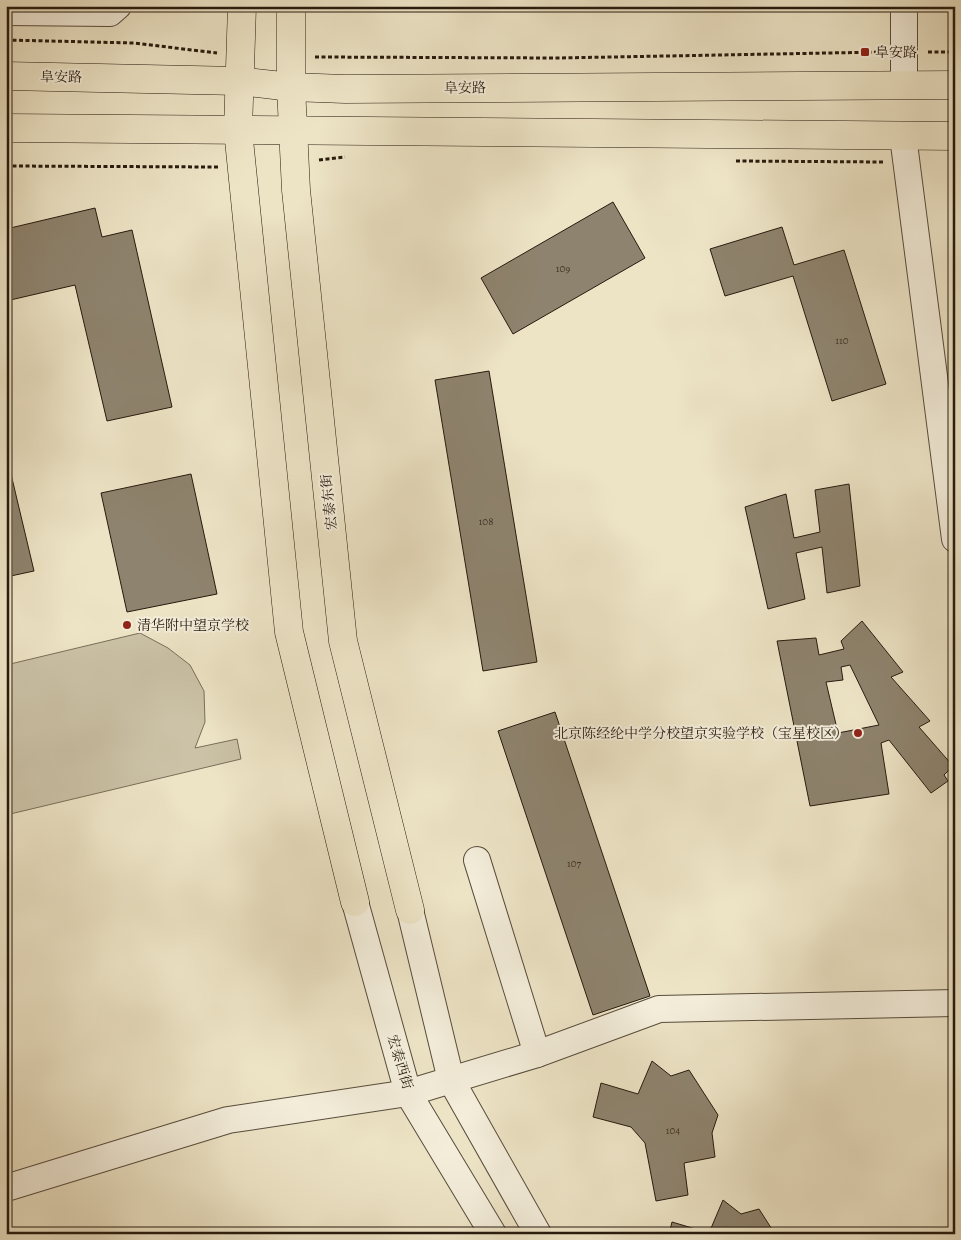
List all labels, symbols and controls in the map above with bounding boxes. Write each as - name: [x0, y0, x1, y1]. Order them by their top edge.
- place label: 阜安路: [875, 43, 917, 62]
- marker: 阜安路: [859, 46, 871, 58]
- street label: 阜安路: [40, 67, 82, 87]
- street label: 阜安路: [444, 78, 486, 98]
- house number: 109: [556, 261, 570, 276]
- house number: 110: [835, 333, 849, 348]
- street label: 宏泰东街: [317, 473, 341, 531]
- house number: 108: [479, 514, 493, 529]
- place label: 清华附中望京学校: [137, 616, 249, 635]
- marker: 清华附中望京学校: [121, 619, 133, 631]
- place label: 北京陈经纶中学分校望京实验学校（宝星校区）: [554, 724, 848, 743]
- marker: 北京陈经纶中学分校望京实验学校（宝星校区）: [852, 727, 864, 739]
- house number: 107: [567, 856, 581, 871]
- street label: 宏泰西街: [383, 1032, 417, 1092]
- house number: 104: [666, 1123, 680, 1138]

